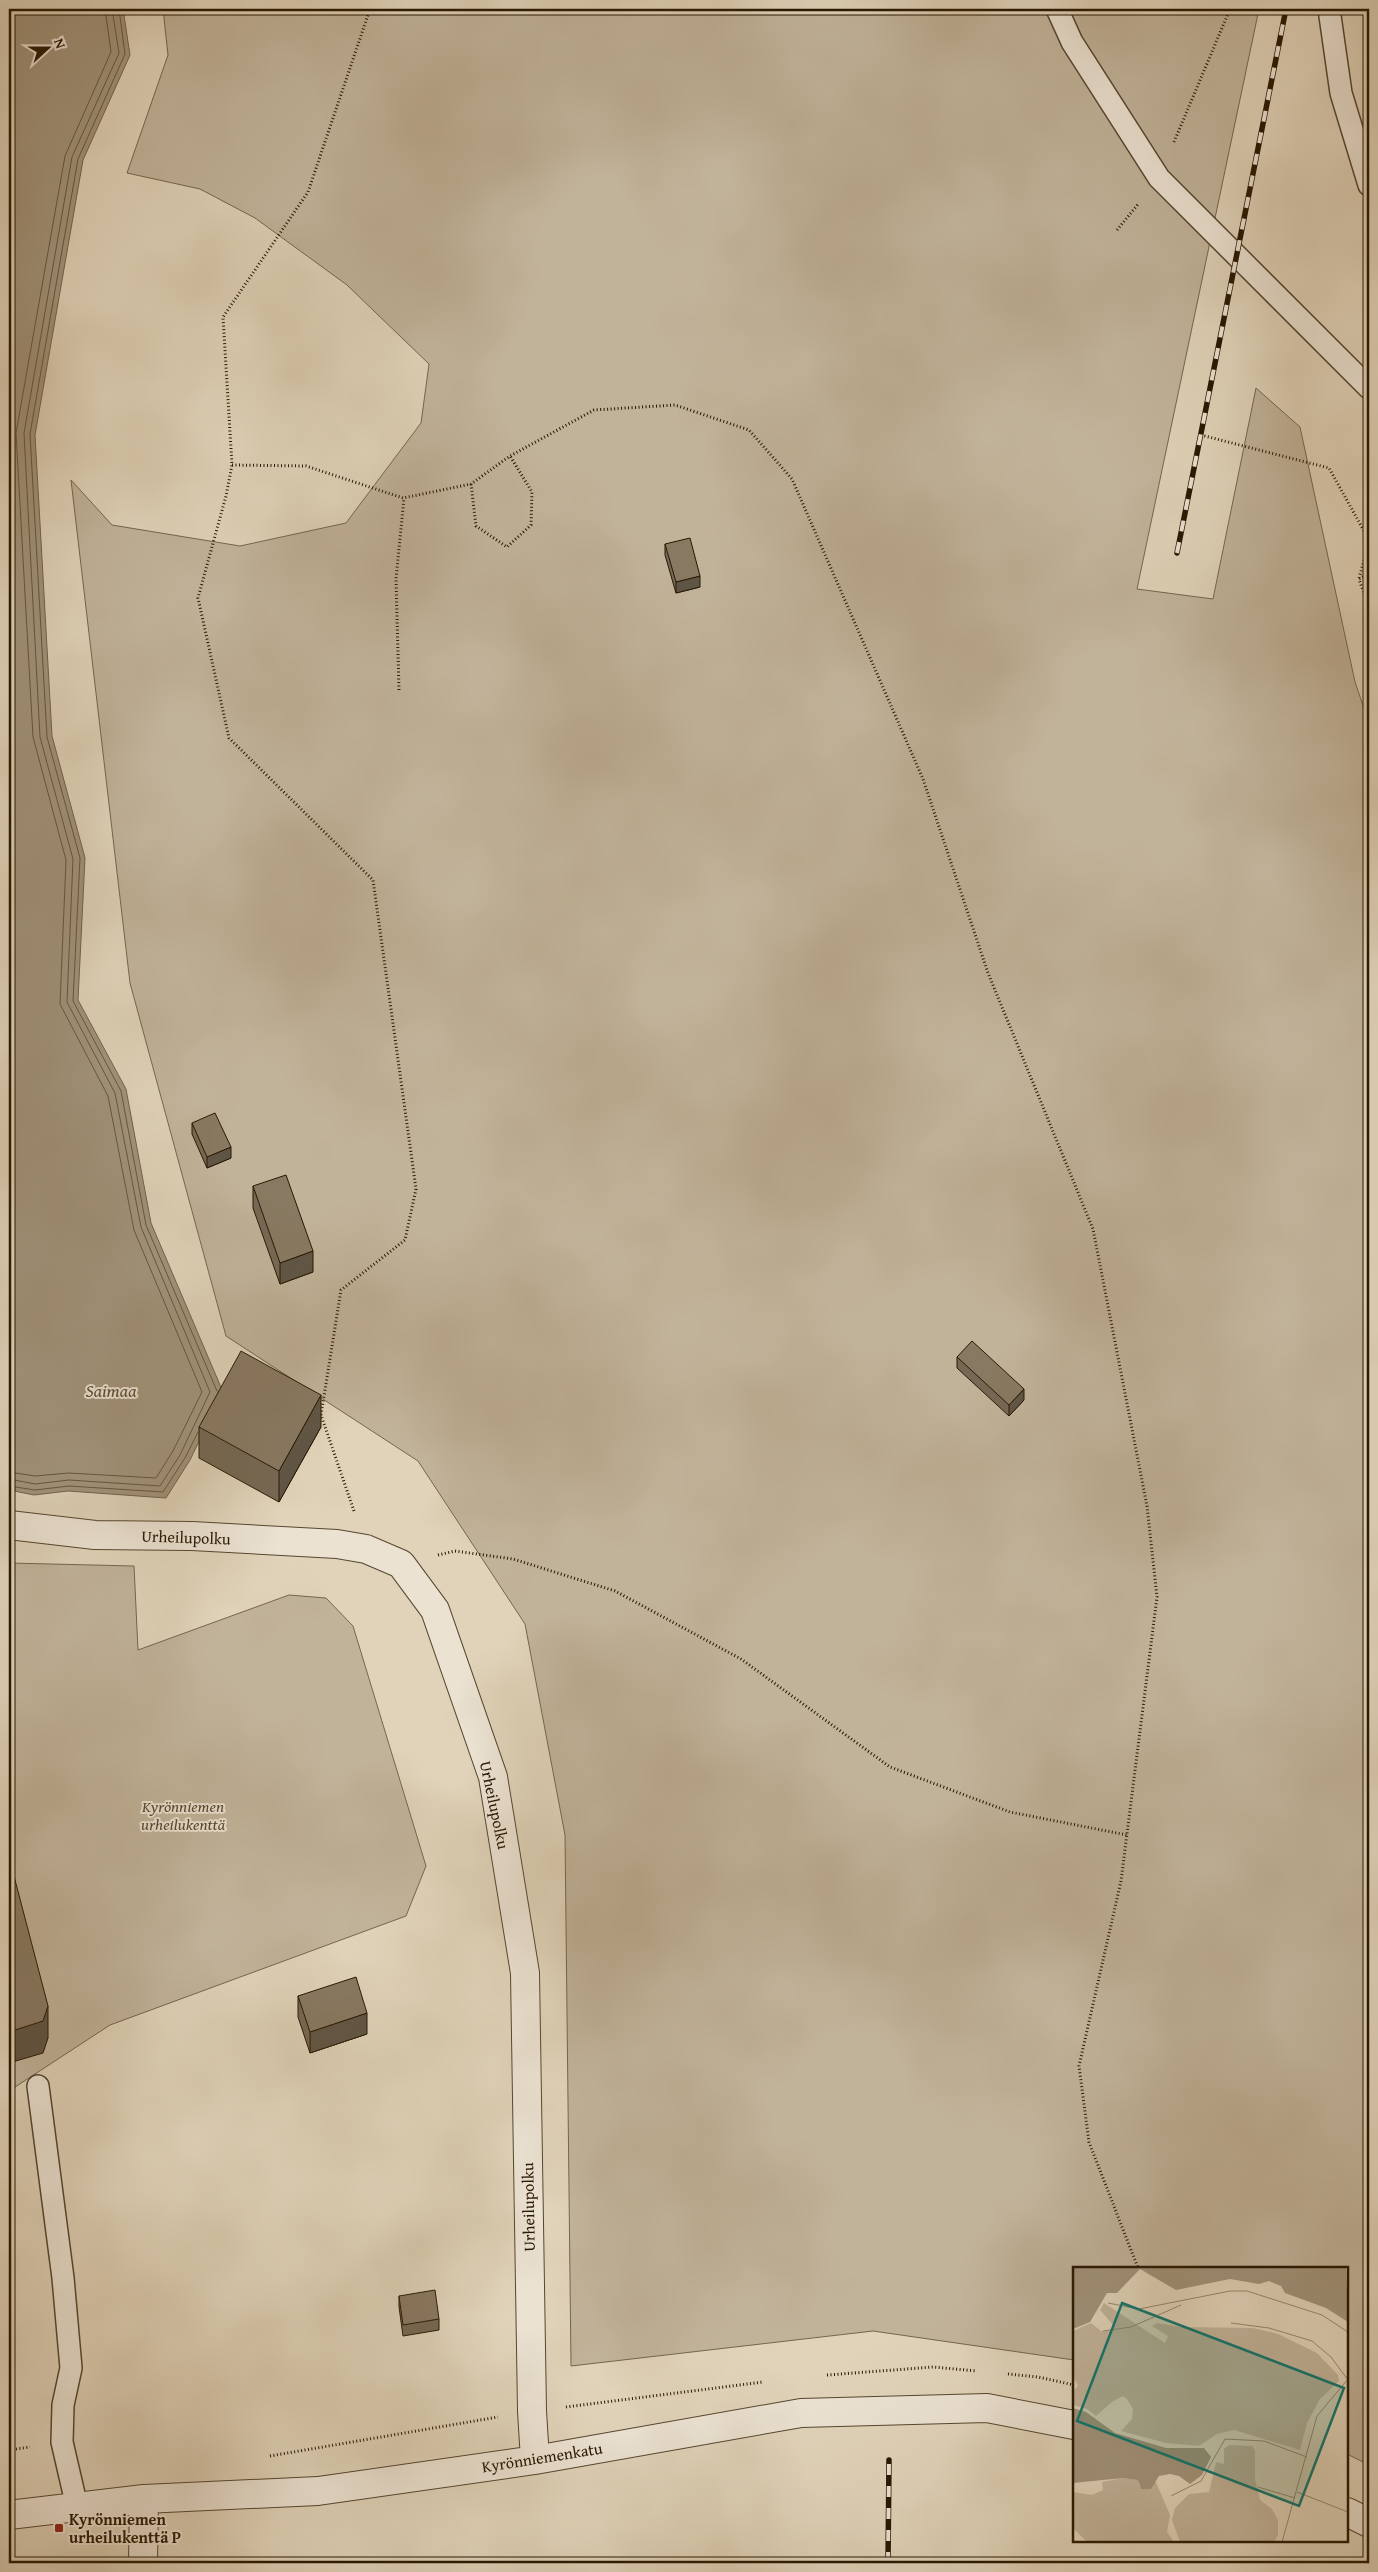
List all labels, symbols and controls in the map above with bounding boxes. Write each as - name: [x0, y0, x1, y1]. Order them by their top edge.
- north arrow: [22, 22, 72, 72]
- text: N: [49, 35, 71, 52]
- water label: Saimaa: [86, 1377, 137, 1404]
- street label: Urheilupolku: [141, 1523, 231, 1551]
- street label: Urheilupolku: [474, 1759, 516, 1852]
- park label: Kyrönniemen urheilukenttä: [141, 1794, 226, 1836]
- street label: Urheilupolku: [515, 2162, 541, 2252]
- inset map: [1073, 2267, 1348, 2542]
- street label: Kyrönniemenkatu: [480, 2436, 604, 2478]
- place label: Kyrönniemen urheilukenttä P: [69, 2507, 181, 2549]
- marker: Kyrönniemen urheilukenttä P: [53, 2522, 65, 2534]

